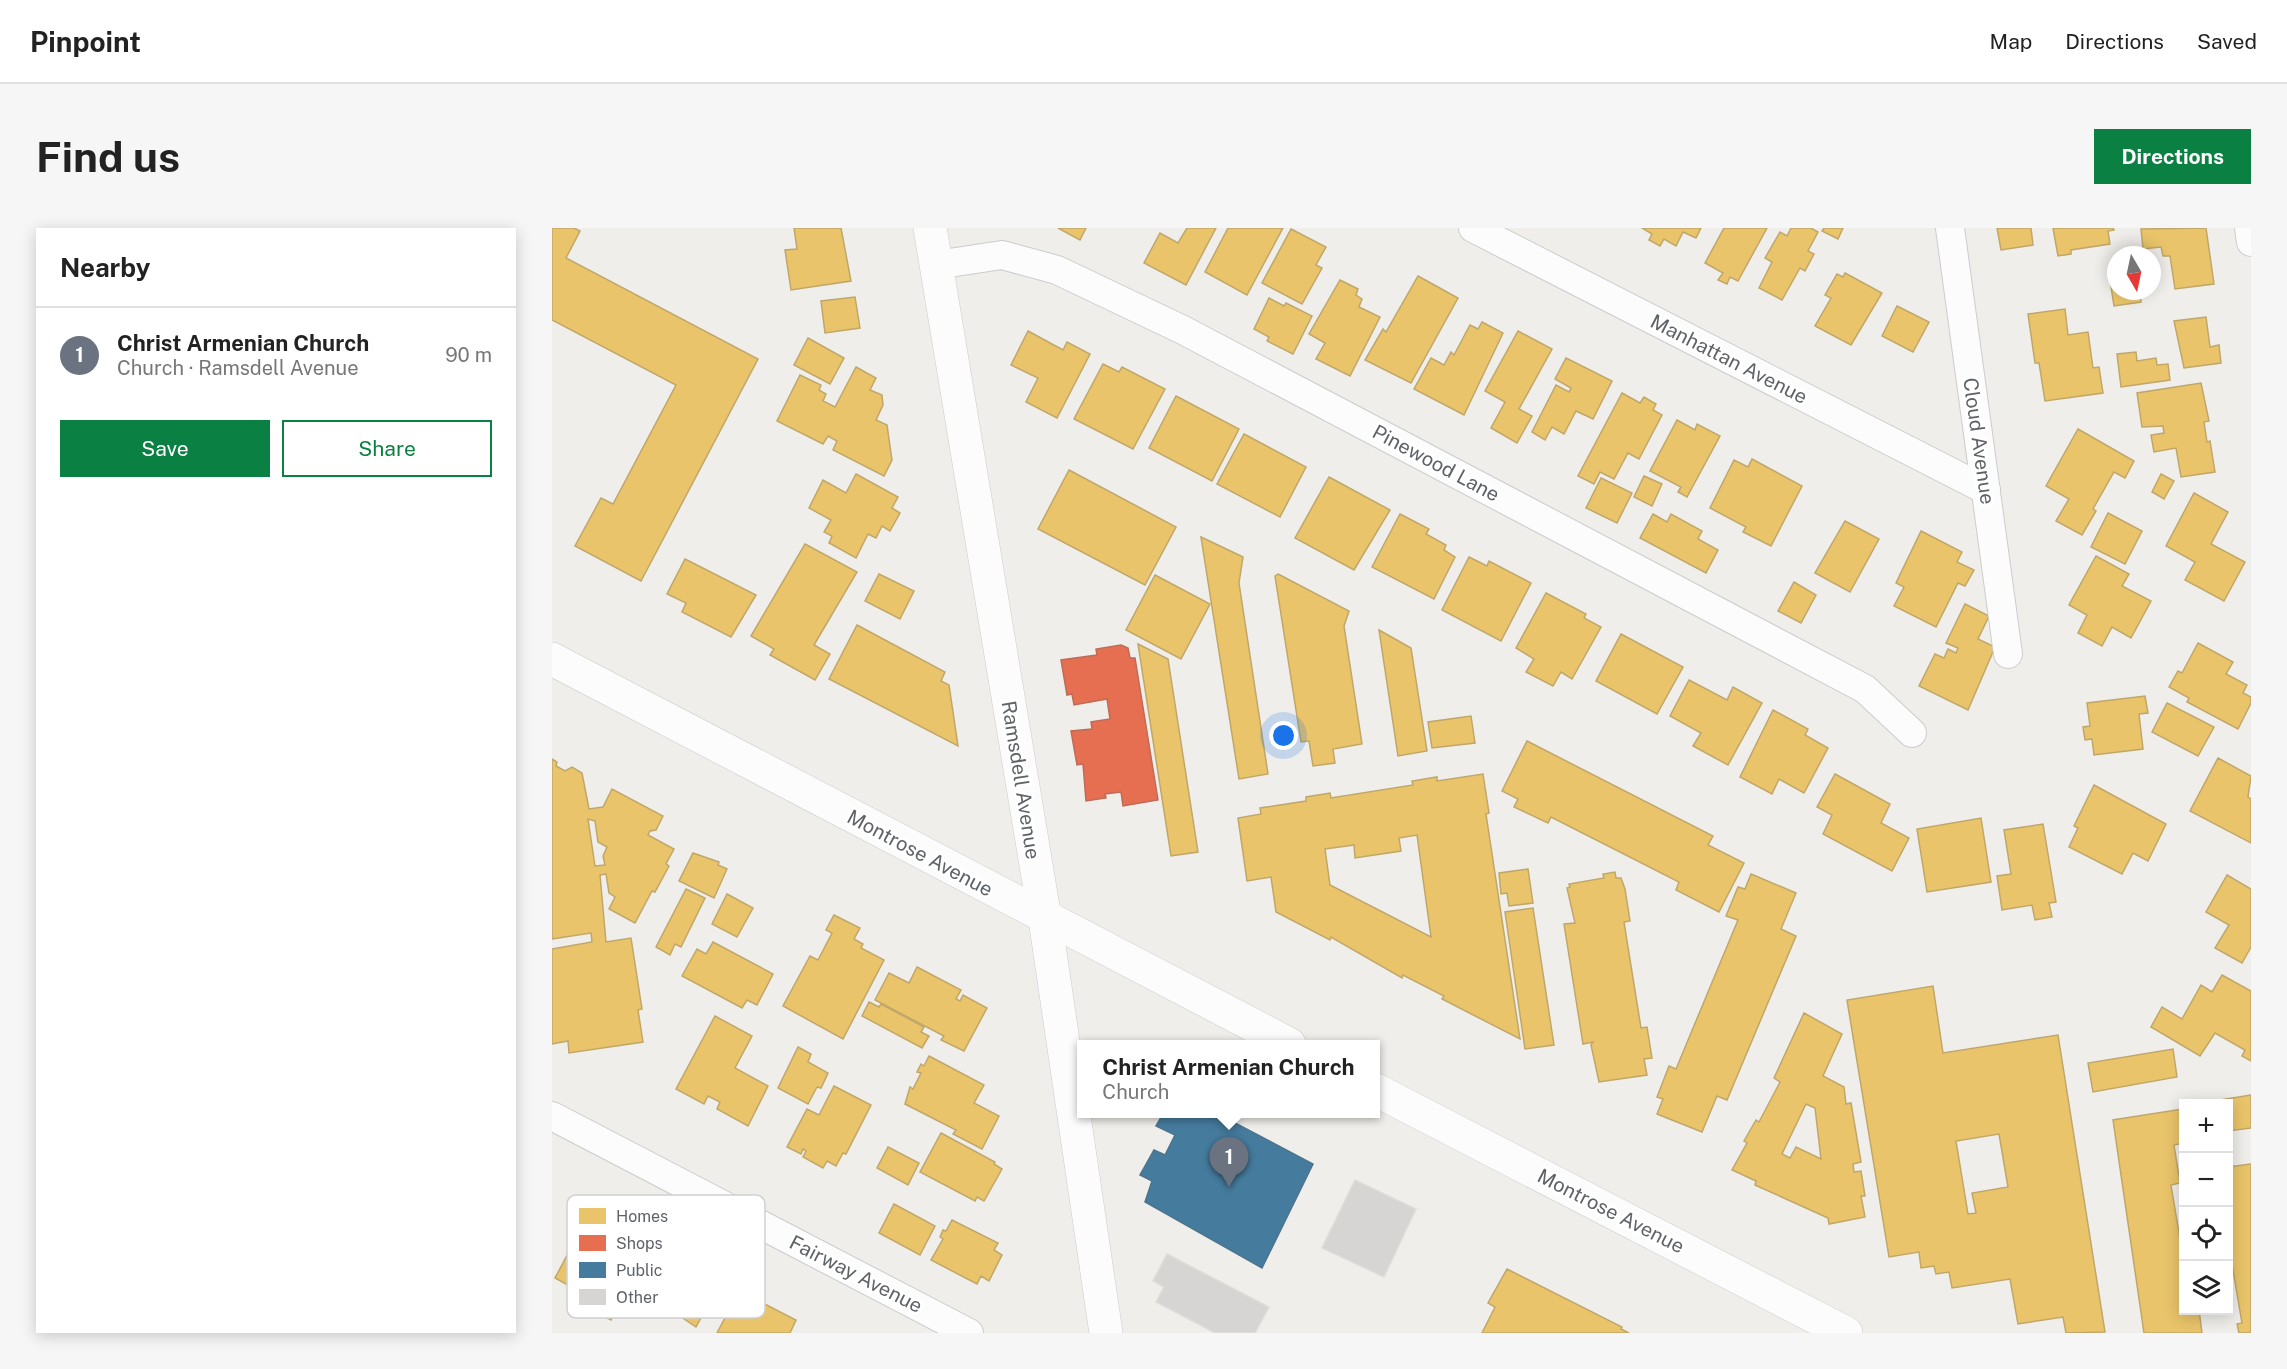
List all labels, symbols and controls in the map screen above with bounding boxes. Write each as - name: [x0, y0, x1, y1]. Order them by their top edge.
- text: Pinpoint: [30, 25, 141, 58]
- text: Map: [1990, 29, 2032, 54]
- text: Directions: [2065, 29, 2164, 54]
- text: Saved: [2197, 29, 2257, 54]
- button: Directions: [2094, 129, 2251, 184]
- text: Find us: [36, 132, 180, 181]
- north arrow: [2107, 246, 2161, 300]
- text: Nearby: [60, 252, 150, 283]
- street label: Manhattan Avenue: [1646, 309, 1812, 409]
- text: Christ Armenian Church: [117, 330, 369, 356]
- text: 1: [75, 343, 84, 367]
- text: 90 m: [445, 343, 492, 367]
- text: Church · Ramsdell Avenue: [117, 356, 359, 380]
- street label: Cloud Avenue: [1958, 376, 2000, 506]
- street label: Pinewood Lane: [1368, 419, 1504, 507]
- button: Save: [60, 420, 270, 477]
- button: Share: [282, 420, 492, 477]
- street label: Ramsdell Avenue: [997, 699, 1045, 861]
- your location: [1269, 721, 1298, 750]
- street label: Montrose Avenue: [843, 804, 997, 902]
- popup: [1077, 1040, 1380, 1118]
- text: Christ Armenian Church: [1102, 1054, 1355, 1080]
- text: Church: [1102, 1080, 1169, 1104]
- map controls: [2179, 1099, 2233, 1315]
- button: +: [2179, 1099, 2233, 1153]
- pin: 1: [1210, 1138, 1248, 1187]
- button: −: [2179, 1153, 2233, 1207]
- street label: Montrose Avenue: [1534, 1164, 1688, 1258]
- legend: [567, 1195, 765, 1318]
- text: Homes: [616, 1207, 668, 1226]
- button: locate: [2179, 1207, 2233, 1261]
- street label: Fairway Avenue: [785, 1230, 927, 1318]
- text: Shops: [616, 1234, 663, 1253]
- text: Public: [616, 1261, 663, 1280]
- button: layers: [2179, 1261, 2233, 1315]
- text: Other: [616, 1288, 658, 1307]

